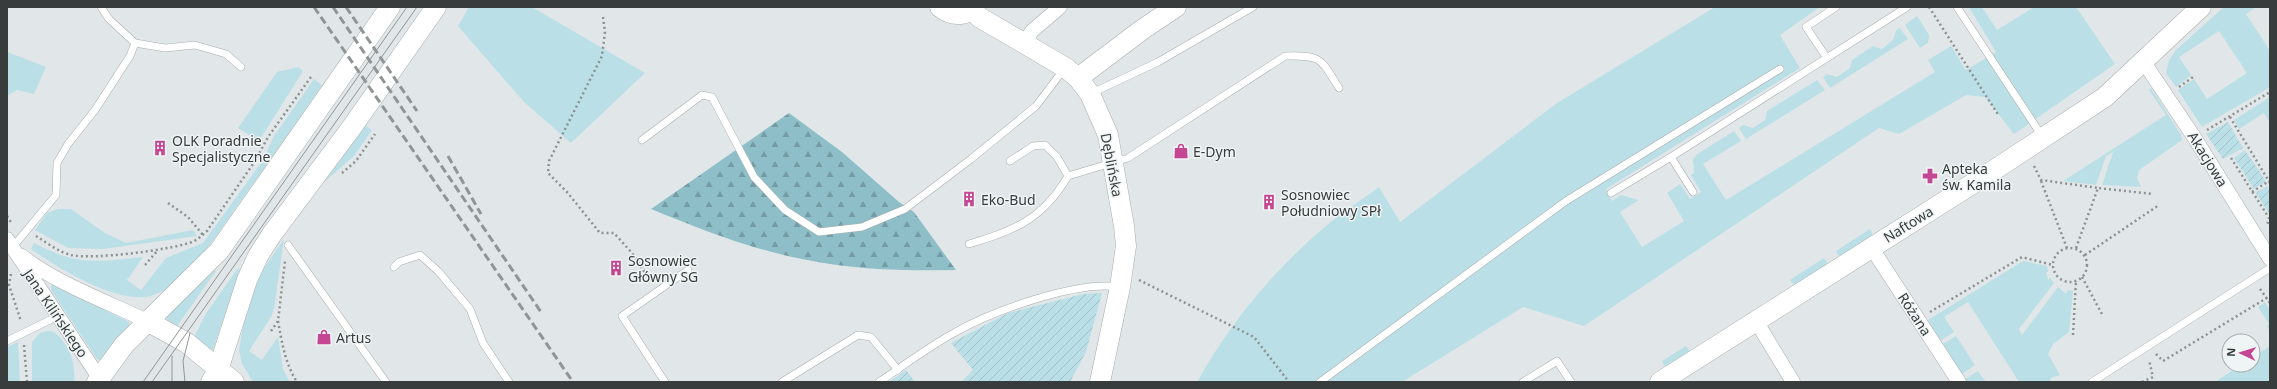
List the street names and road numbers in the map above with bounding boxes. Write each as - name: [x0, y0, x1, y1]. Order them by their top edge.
- street label: Akacjowa: [2184, 128, 2232, 190]
- street label: Dęblińska: [1097, 131, 1127, 199]
- street label: Naftowa: [1879, 201, 1937, 247]
- street label: Jana Kilińskiego: [18, 263, 93, 361]
- street label: Różana: [1894, 289, 1936, 339]

